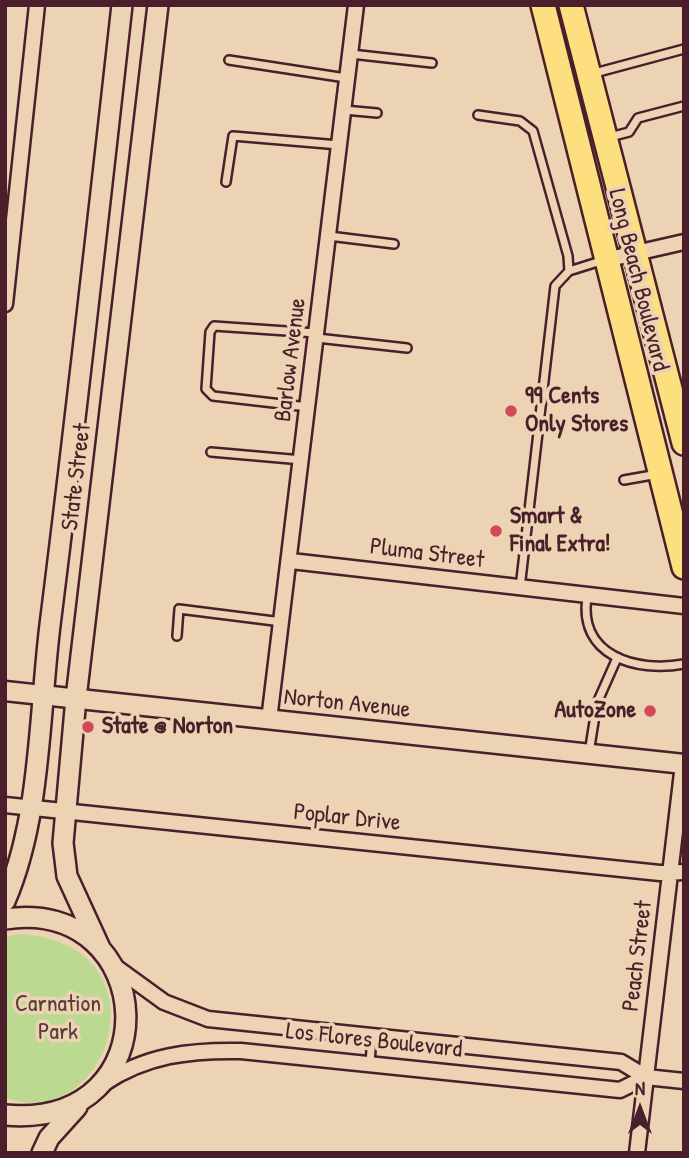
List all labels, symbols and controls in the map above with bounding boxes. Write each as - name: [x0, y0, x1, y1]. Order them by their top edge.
- street label: Long Beach Boulevard: [601, 186, 675, 374]
- street label: Barlow Avenue: [269, 297, 313, 423]
- place label: 99 Cents Only Stores: [525, 383, 628, 439]
- marker: 99 Cents Only Stores: [503, 403, 519, 419]
- street label: State Street: [56, 422, 98, 532]
- place label: Smart & Final Extra!: [510, 503, 611, 559]
- marker: Smart & Final Extra!: [488, 523, 504, 539]
- street label: Pluma Street: [368, 533, 486, 575]
- street label: Norton Avenue: [282, 683, 412, 725]
- place label: AutoZone: [555, 697, 636, 725]
- marker: AutoZone: [642, 703, 658, 719]
- place label: State @ Norton: [102, 713, 233, 741]
- marker: State @ Norton: [80, 719, 96, 735]
- street label: Poplar Drive: [292, 798, 402, 838]
- street label: Peach Street: [617, 899, 659, 1013]
- park label: Carnation Park: [15, 991, 101, 1047]
- street label: Los Flores Boulevard: [285, 1017, 463, 1065]
- north arrow: [605, 1074, 675, 1144]
- text: N: [635, 1075, 645, 1101]

